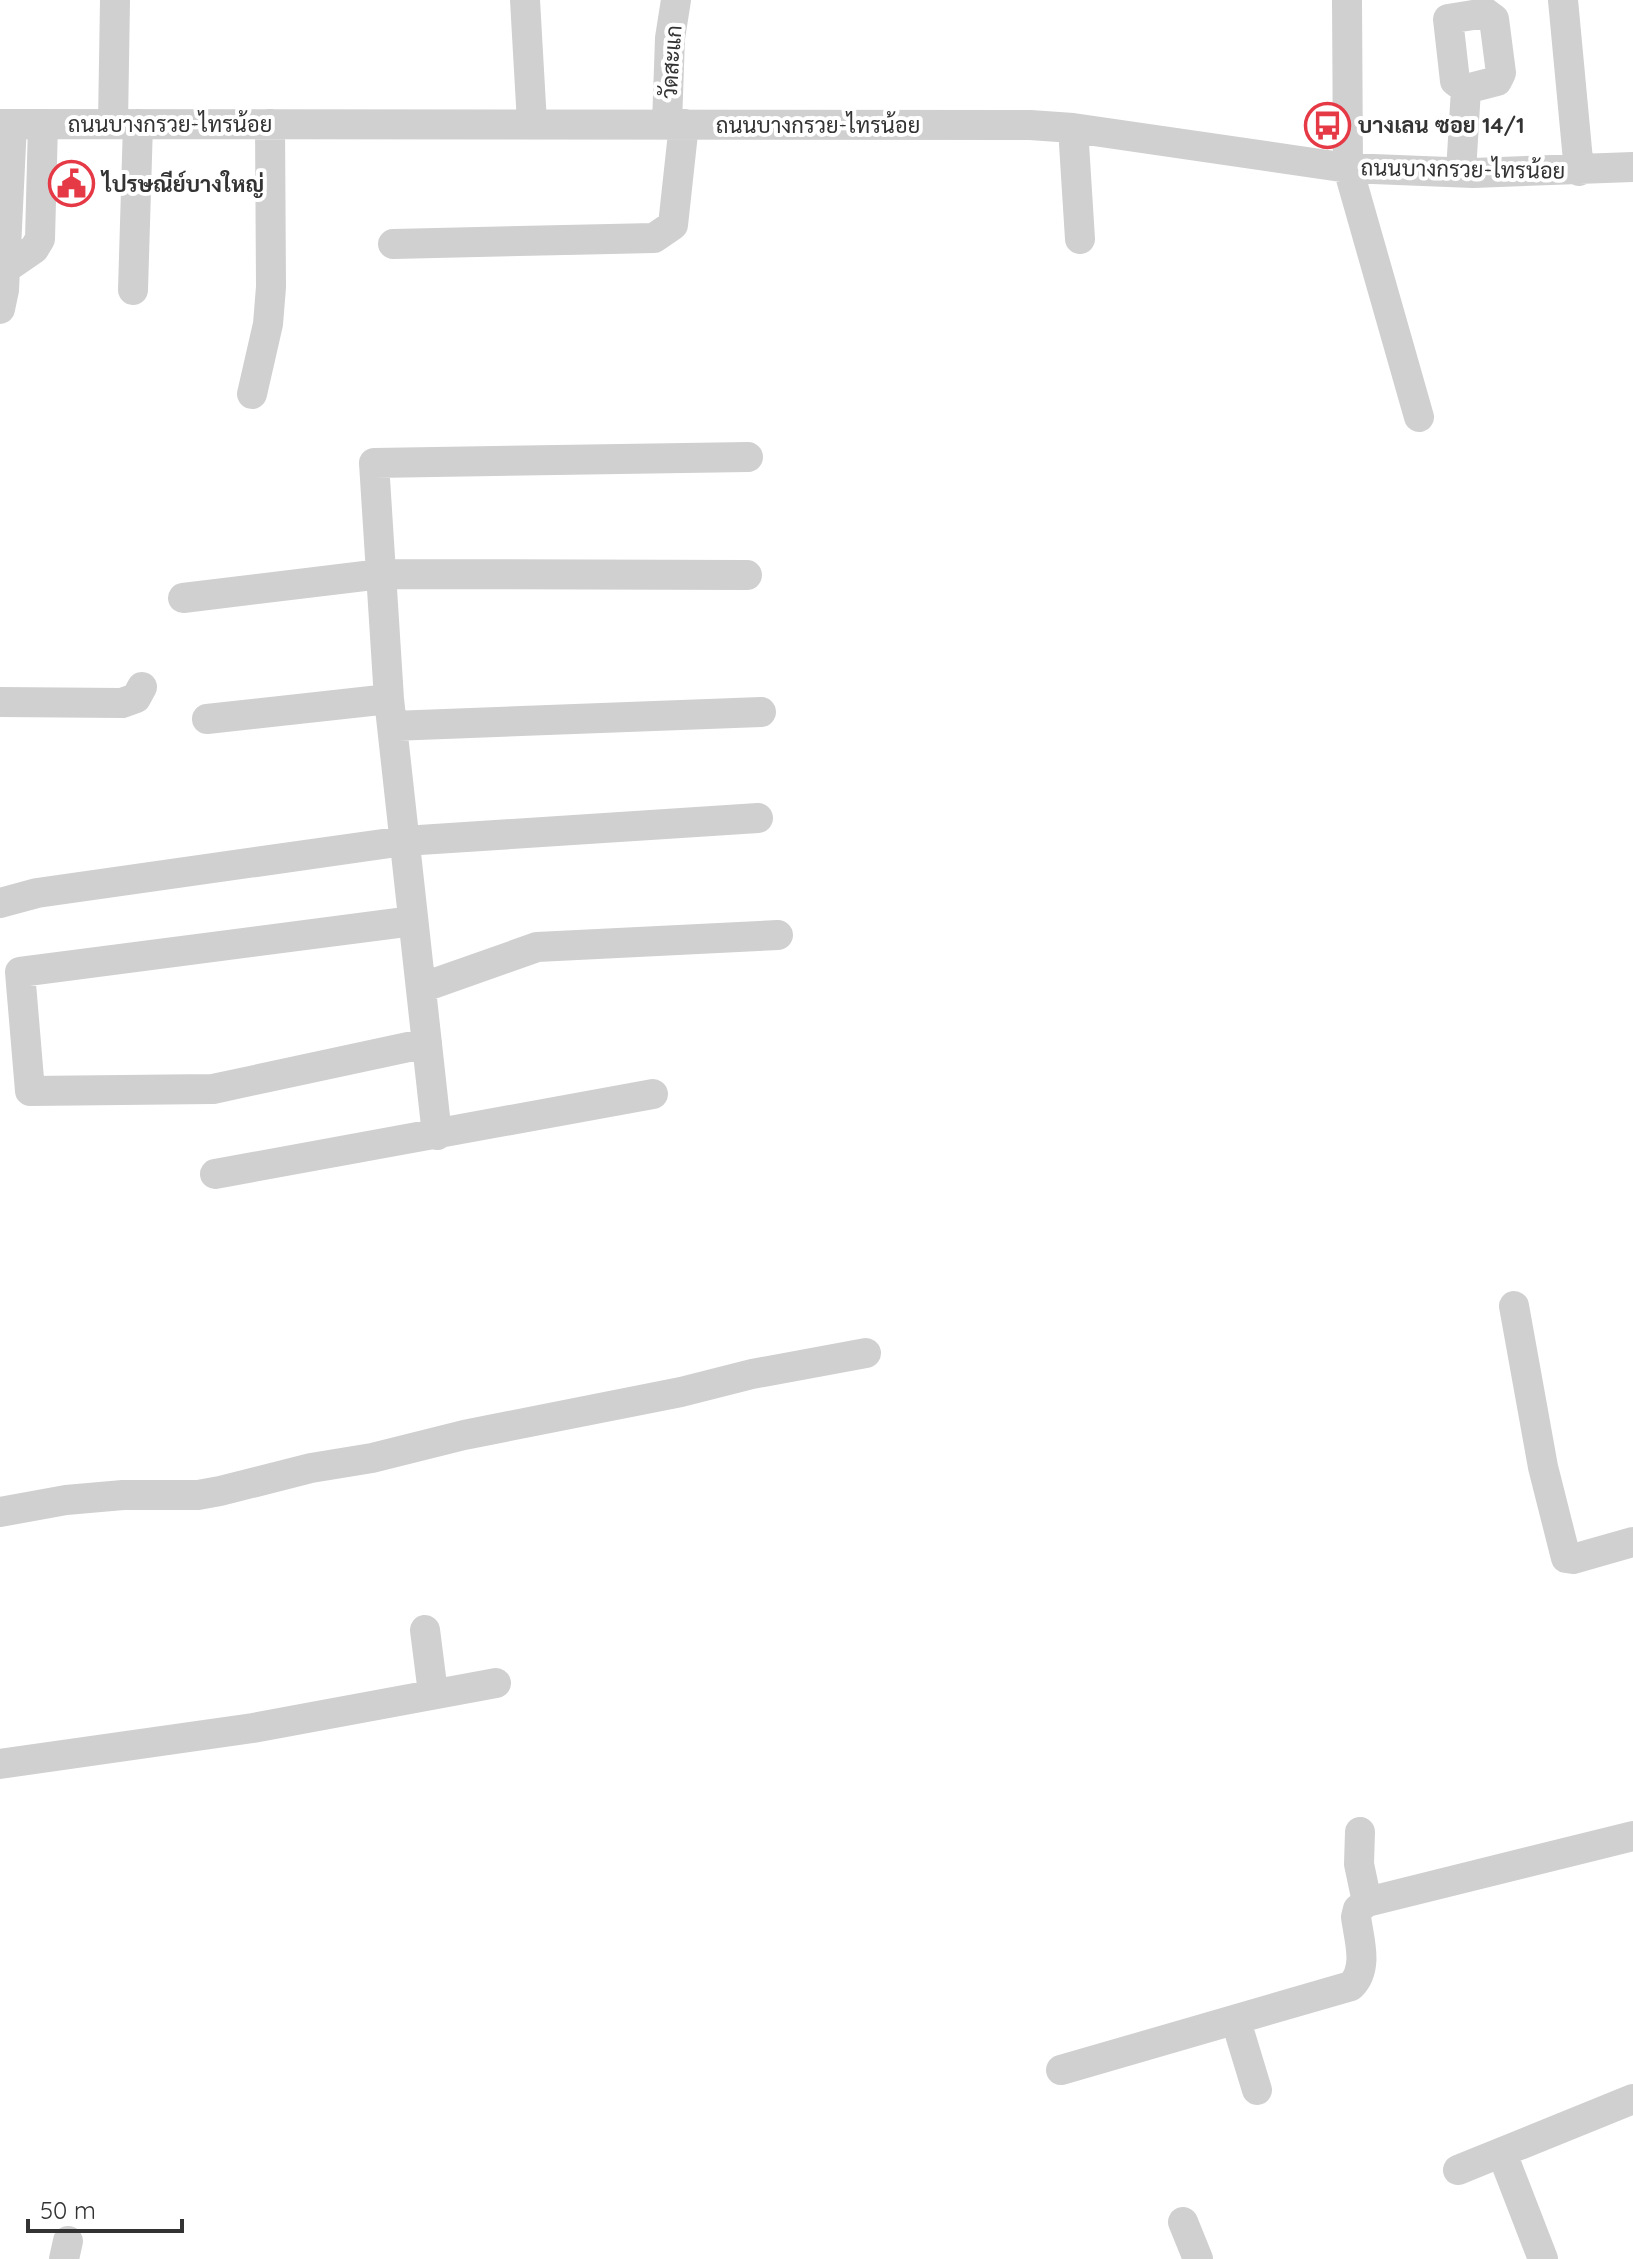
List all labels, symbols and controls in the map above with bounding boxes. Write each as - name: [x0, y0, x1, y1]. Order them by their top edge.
- street label: วัดสะแก: [654, 24, 688, 100]
- bus stop icon: บางเลน ซอย 14/1: [1303, 101, 1351, 149]
- street label: ถนนบางกรวย-ไทรน้อย: [68, 110, 272, 138]
- street label: ถนนบางกรวย-ไทรน้อย: [716, 111, 920, 139]
- place label: บางเลน ซอย 14/1: [1358, 111, 1525, 139]
- street label: ถนนบางกรวย-ไทรน้อย: [1360, 153, 1566, 185]
- public building icon: ไปรษณีย์บางใหญ่: [47, 160, 95, 208]
- place label: ไปรษณีย์บางใหญ่: [100, 170, 264, 198]
- scale bar: [28, 2183, 182, 2233]
- text: 50 m: [40, 2195, 96, 2225]

